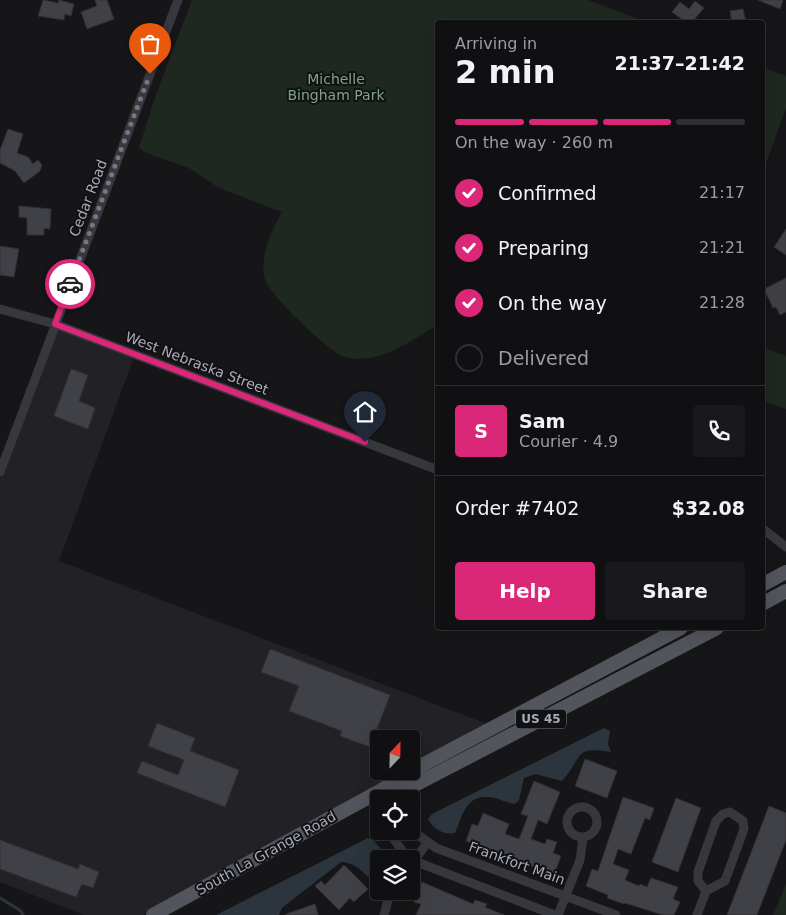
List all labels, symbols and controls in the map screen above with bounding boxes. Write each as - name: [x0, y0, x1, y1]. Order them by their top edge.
- pin: [129, 23, 171, 74]
- icon: bag: [136, 30, 164, 58]
- text: Arriving in: [455, 34, 537, 53]
- text: 21:37–21:42: [615, 52, 745, 74]
- text: 2 min: [455, 53, 556, 91]
- park label: Michelle Bingham Park: [287, 71, 385, 103]
- text: On the way · 260 m: [455, 133, 613, 152]
- street label: Cedar Road: [66, 157, 110, 239]
- icon: check: [455, 179, 483, 207]
- text: Confirmed: [498, 182, 597, 204]
- text: 21:17: [699, 183, 745, 202]
- icon: check: [455, 234, 483, 262]
- text: Preparing: [498, 237, 589, 259]
- text: 21:21: [699, 238, 745, 257]
- courier: [45, 259, 95, 309]
- icon: car: [56, 270, 84, 298]
- icon: check: [455, 289, 483, 317]
- text: On the way: [498, 292, 607, 314]
- text: 21:28: [699, 293, 745, 312]
- street label: West Nebraska Street: [123, 328, 271, 398]
- text: Delivered: [498, 347, 589, 369]
- pin: [344, 391, 386, 442]
- icon: home: [351, 398, 379, 426]
- button: phone: [693, 405, 745, 457]
- text: Sam: [519, 410, 565, 432]
- text: S: [474, 420, 488, 442]
- text: Courier · 4.9: [519, 432, 618, 451]
- text: Order #7402: [455, 497, 579, 519]
- text: $32.08: [672, 497, 745, 519]
- button: Help: [455, 562, 595, 620]
- button: Share: [605, 562, 745, 620]
- road number: US 45: [516, 710, 566, 729]
- north arrow: [370, 730, 420, 780]
- map controls: [370, 730, 420, 900]
- button: locate: [370, 790, 420, 840]
- street label: South La Grange Road: [193, 808, 339, 898]
- street label: Frankfort Main: [467, 838, 567, 888]
- button: layers: [370, 850, 420, 900]

